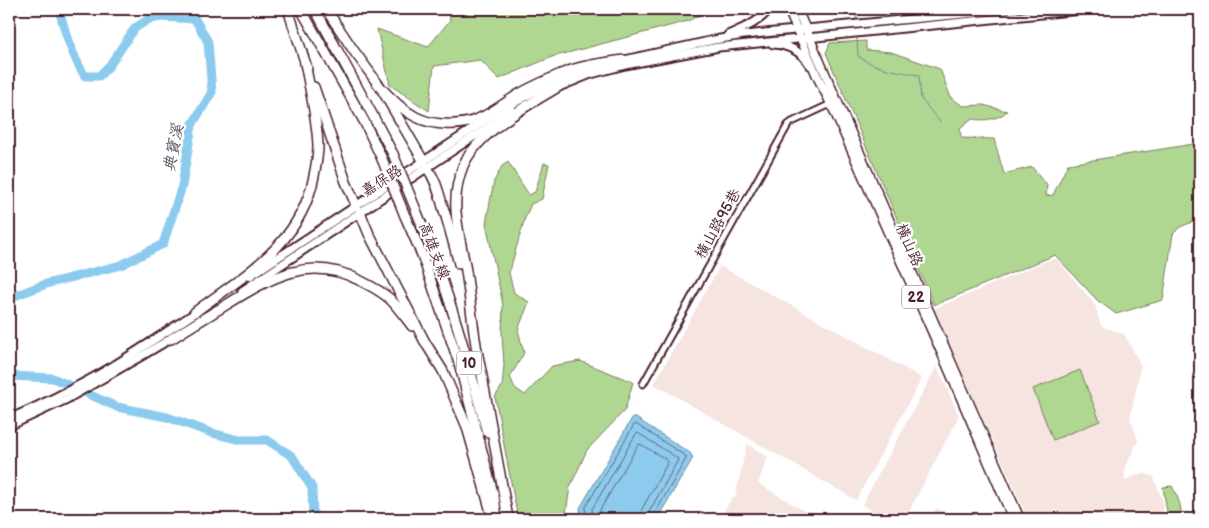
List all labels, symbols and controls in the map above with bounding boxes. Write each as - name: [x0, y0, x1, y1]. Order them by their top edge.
- water label: 典寶溪: [160, 122, 188, 173]
- street label: 嘉保路: [358, 161, 406, 201]
- street label: 橫山路95巷: [691, 186, 745, 262]
- street label: 高雄支線: [414, 220, 454, 282]
- street label: 橫山路: [891, 221, 927, 269]
- road number: 22: [902, 286, 930, 308]
- road number: 10: [456, 352, 482, 374]

